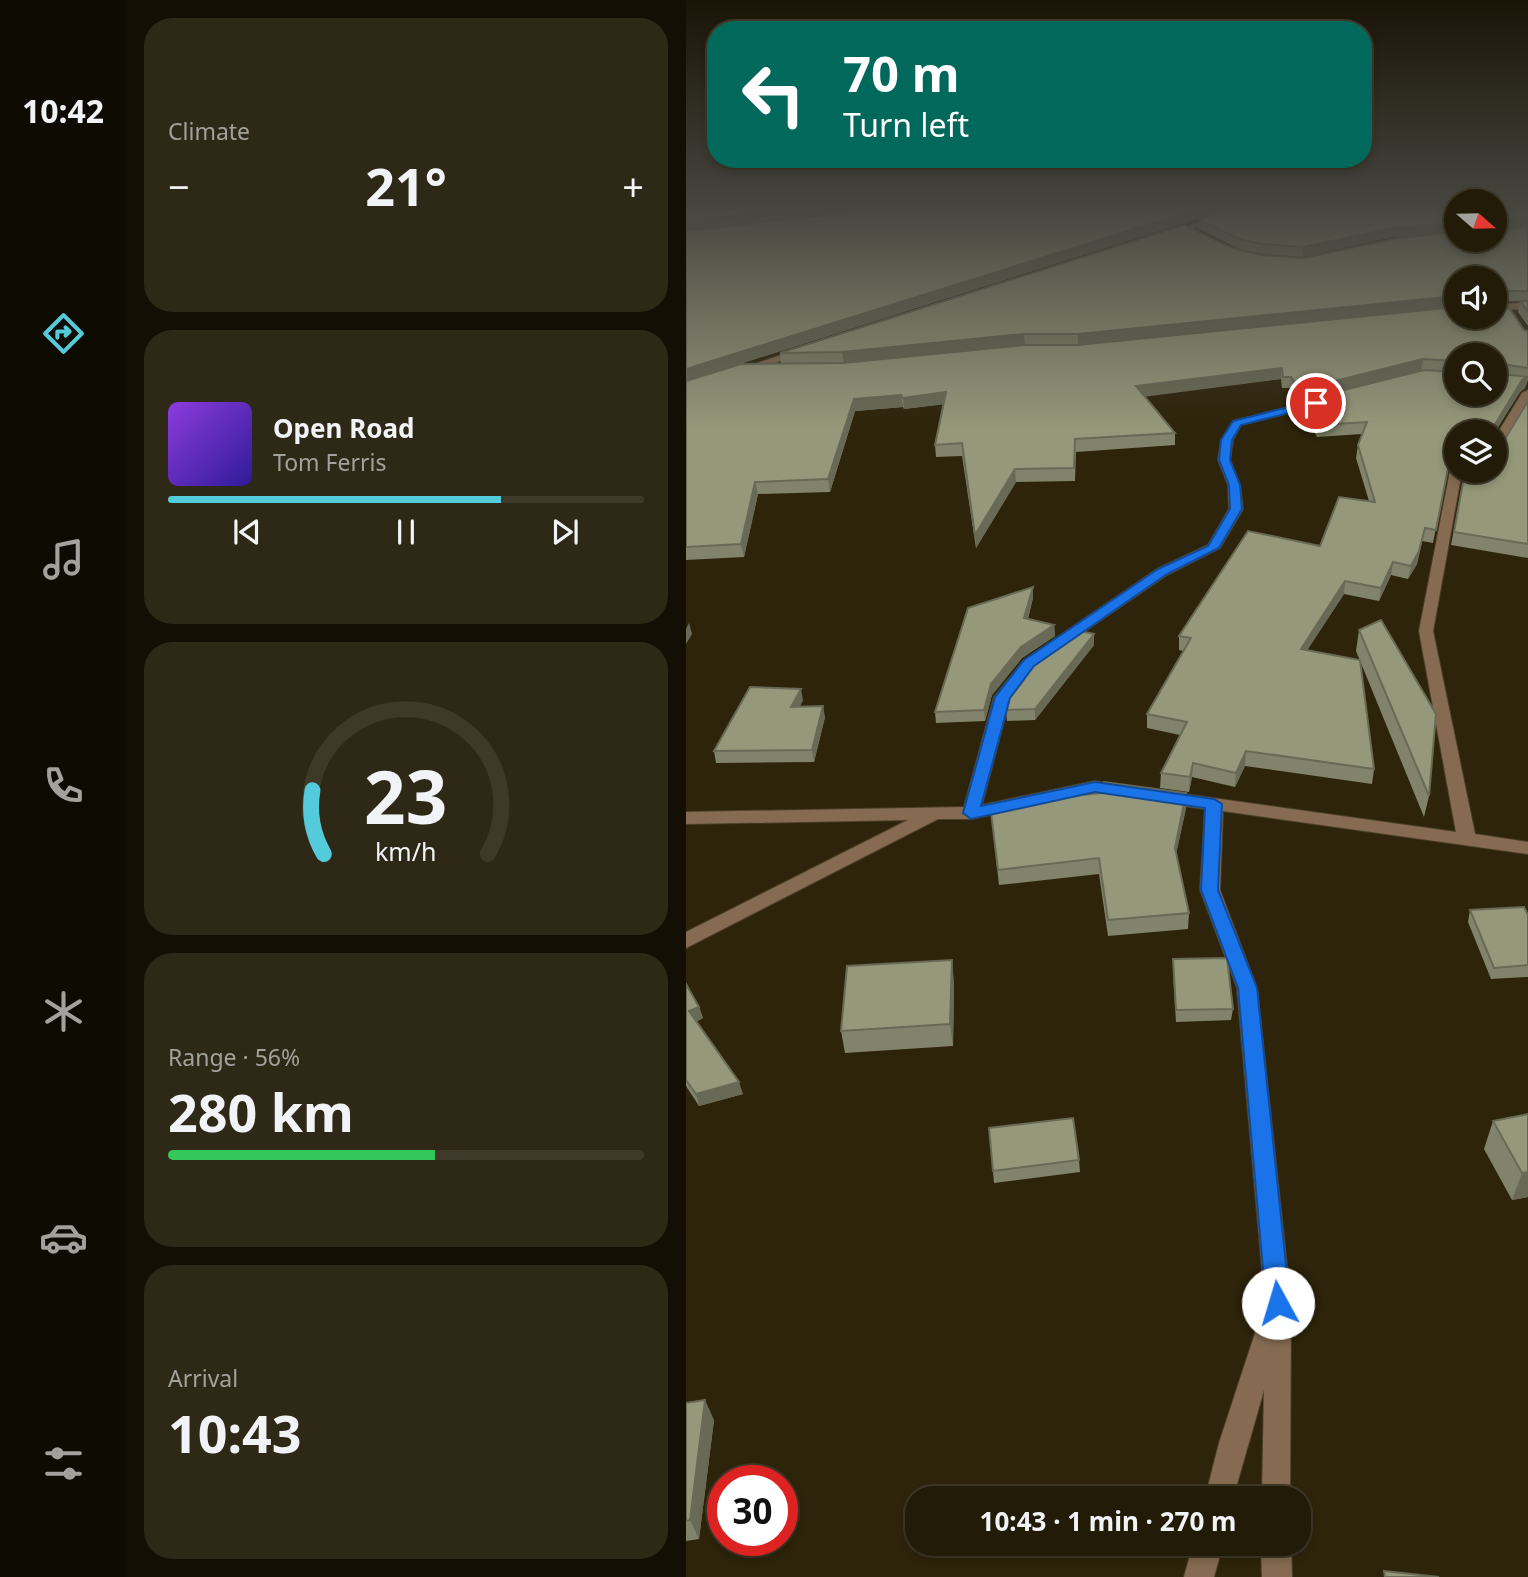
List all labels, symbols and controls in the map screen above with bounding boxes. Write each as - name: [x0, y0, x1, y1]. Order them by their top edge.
- text: 70 m: [843, 40, 960, 106]
- icon: left: [728, 49, 819, 140]
- text: 10:42: [22, 89, 104, 132]
- text: Turn left: [843, 103, 969, 146]
- text: Climate: [168, 115, 250, 147]
- text: 21°: [365, 150, 447, 221]
- text: −: [168, 160, 190, 212]
- text: +: [622, 160, 644, 212]
- north arrow: [1444, 189, 1507, 252]
- map controls: [1444, 189, 1507, 483]
- button: sound: [1444, 266, 1507, 329]
- icon: directions: [39, 309, 88, 358]
- button: search: [1444, 343, 1507, 406]
- pin: [1286, 373, 1346, 433]
- icon: arrive: [1297, 384, 1335, 422]
- text: Open Road: [273, 410, 415, 446]
- button: layers: [1444, 420, 1507, 483]
- text: Tom Ferris: [273, 446, 386, 478]
- icon: previous: [228, 513, 266, 551]
- icon: pause: [387, 513, 425, 551]
- icon: next: [546, 513, 584, 551]
- icon: music: [39, 535, 88, 584]
- text: 23: [364, 747, 448, 846]
- icon: phone: [39, 761, 88, 810]
- text: km/h: [375, 834, 437, 868]
- icon: climate: [39, 987, 88, 1036]
- text: Range · 56%: [168, 1041, 300, 1073]
- text: 280 km: [168, 1076, 354, 1147]
- icon: car: [39, 1213, 88, 1262]
- position arrow: [1241, 1266, 1315, 1340]
- text: Arrival: [168, 1362, 238, 1394]
- text: 10:43: [168, 1397, 302, 1468]
- icon: filters: [39, 1439, 88, 1488]
- speed limit sign: 30: [707, 1465, 798, 1556]
- text: 10:43 · 1 min · 270 m: [980, 1503, 1236, 1539]

